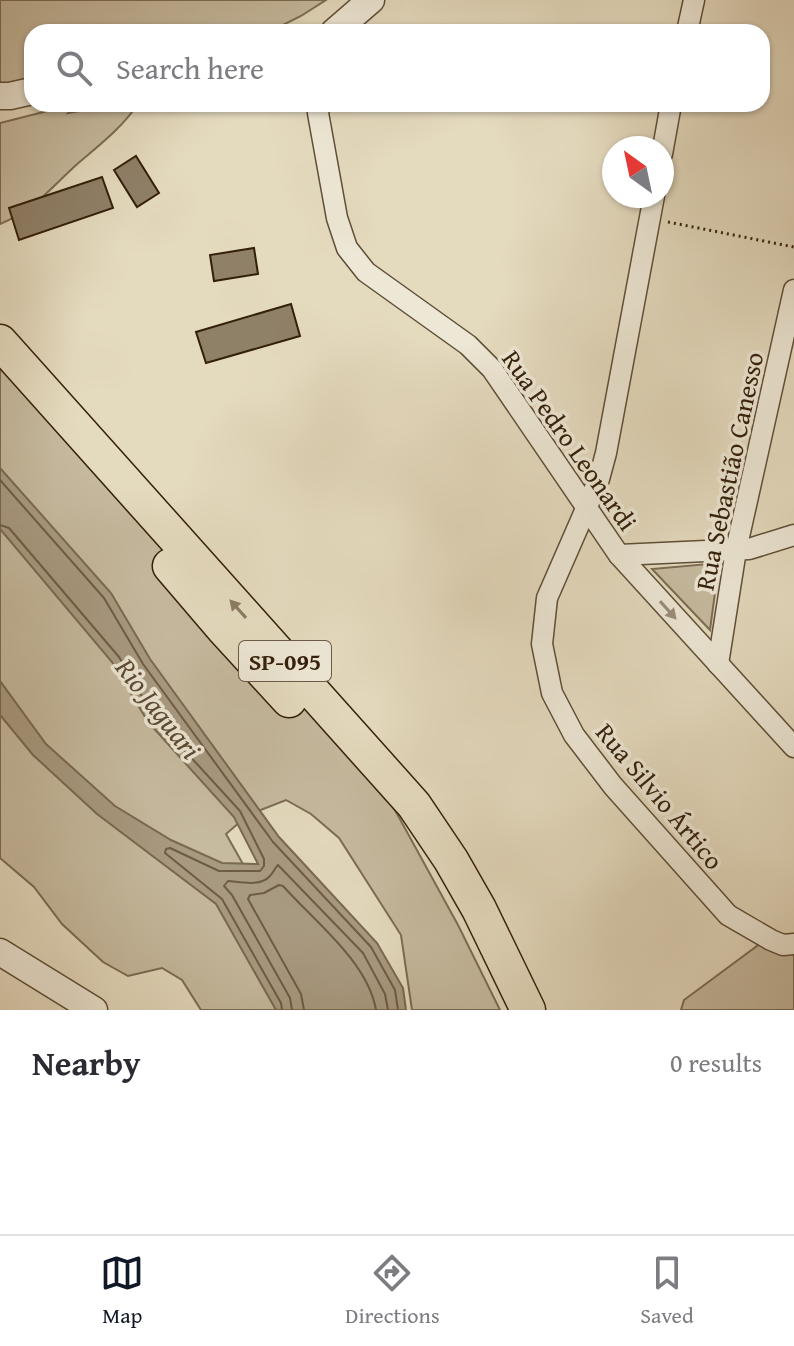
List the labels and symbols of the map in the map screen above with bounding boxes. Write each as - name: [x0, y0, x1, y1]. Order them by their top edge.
- north arrow: [602, 136, 674, 208]
- street label: Rua Pedro Leonardi: [493, 342, 647, 538]
- street label: Rua Sebastião Canesso: [685, 348, 773, 594]
- one-way arrow: [230, 599, 248, 618]
- one-way arrow: [659, 600, 677, 619]
- road number: SP-095: [239, 641, 331, 681]
- water label: Rio Jaguari: [106, 648, 212, 767]
- street label: Rua Silvio Ártico: [587, 714, 733, 878]

